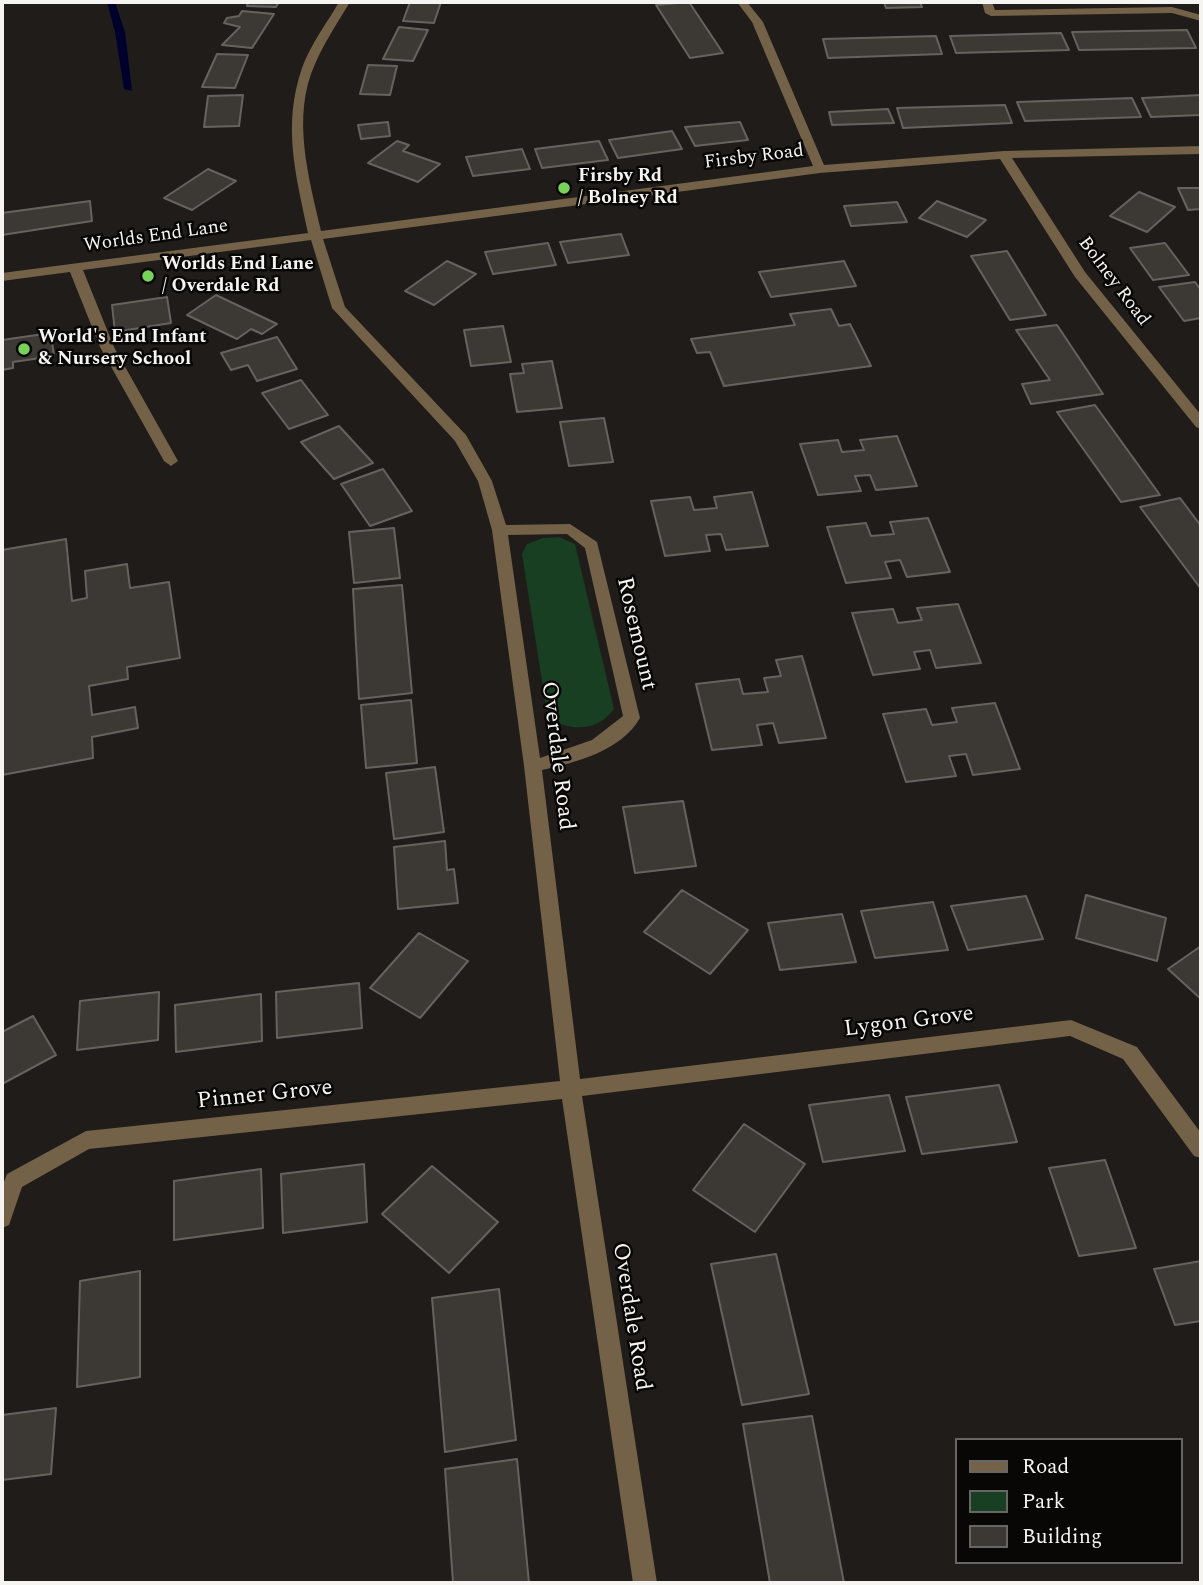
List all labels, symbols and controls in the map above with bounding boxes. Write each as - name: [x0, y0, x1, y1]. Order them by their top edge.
- street label: Firsby Road: [703, 141, 805, 175]
- place label: Firsby Rd / Bolney Rd: [578, 166, 678, 210]
- marker: Firsby Rd / Bolney Rd: [556, 180, 572, 196]
- street label: Worlds End Lane: [82, 216, 230, 258]
- street label: Bolney Road: [1072, 233, 1154, 331]
- place label: Worlds End Lane / Overdale Rd: [162, 254, 314, 298]
- marker: Worlds End Lane / Overdale Rd: [140, 268, 156, 284]
- place label: World's End Infant & Nursery School: [38, 327, 207, 371]
- marker: World's End Infant & Nursery School: [16, 341, 32, 357]
- street label: Rosemount: [609, 575, 661, 693]
- street label: Overdale Road: [533, 680, 579, 832]
- street label: Lygon Grove: [842, 1001, 976, 1045]
- street label: Pinner Grove: [196, 1075, 334, 1117]
- street label: Overdale Road: [605, 1241, 655, 1393]
- legend: [954, 1438, 1182, 1564]
- text: Road: [1022, 1451, 1069, 1483]
- text: Park: [1022, 1486, 1065, 1518]
- text: Building: [1022, 1521, 1102, 1553]

